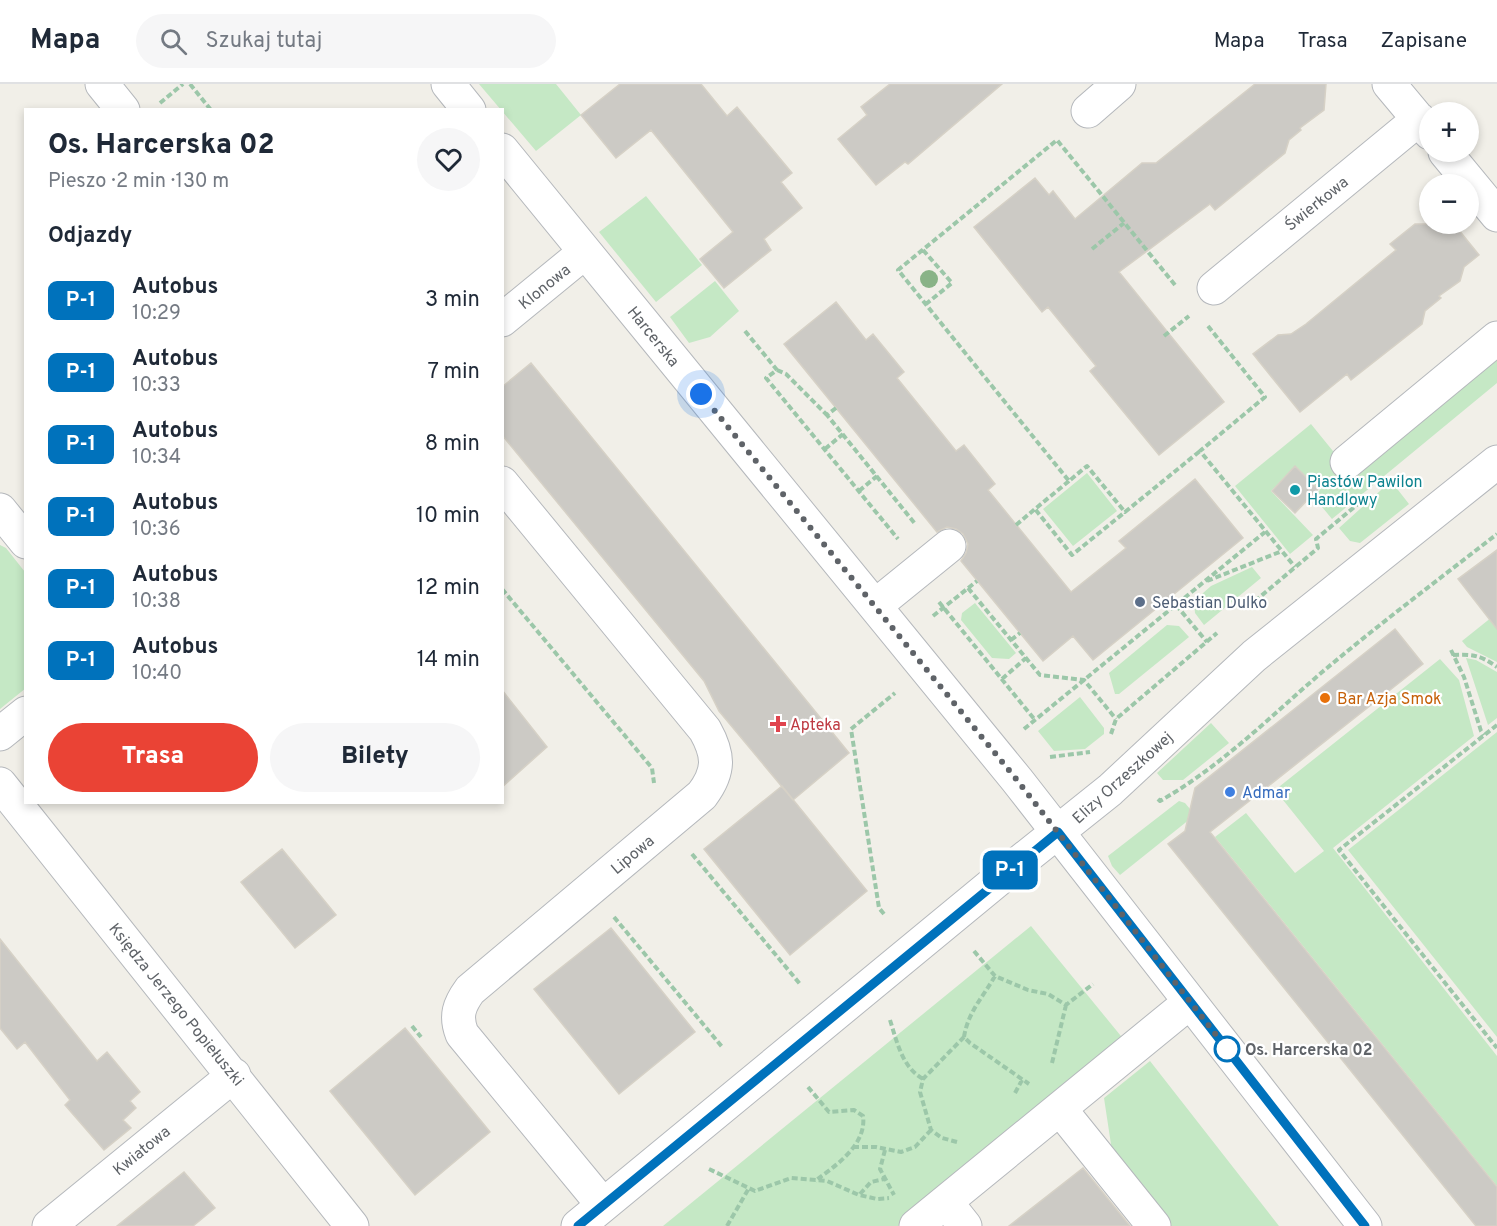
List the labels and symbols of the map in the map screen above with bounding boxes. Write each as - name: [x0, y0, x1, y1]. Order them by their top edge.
- street label: Świerkowa: [1280, 171, 1353, 236]
- street label: Klonowa: [515, 260, 575, 315]
- street label: Harcerska: [622, 303, 683, 372]
- your location: [686, 379, 716, 409]
- place label: Piastów Pawilon Handlowy: [1307, 473, 1423, 511]
- marker: Piastów Pawilon Handlowy: [1288, 483, 1302, 497]
- place label: Sebastian Dulko: [1152, 594, 1267, 614]
- marker: Sebastian Dulko: [1133, 595, 1147, 609]
- place label: Bar Azja Smok: [1337, 690, 1442, 710]
- marker: Bar Azja Smok: [1318, 691, 1332, 705]
- place label: Apteka: [790, 716, 841, 736]
- marker: Apteka: [771, 717, 785, 731]
- street label: Elizy Orzeszkowej: [1069, 728, 1178, 829]
- place label: Admar: [1242, 784, 1290, 804]
- marker: Admar: [1223, 785, 1237, 799]
- street label: Lipowa: [607, 832, 659, 880]
- line badge: P-1: [976, 850, 1044, 890]
- street label: Księdza Jerzego Popiełuszki: [104, 920, 247, 1091]
- marker: Os. Harcerska 02: [1214, 1036, 1240, 1062]
- place label: Os. Harcerska 02: [1245, 1041, 1373, 1061]
- street label: Kwiatowa: [110, 1122, 175, 1181]

